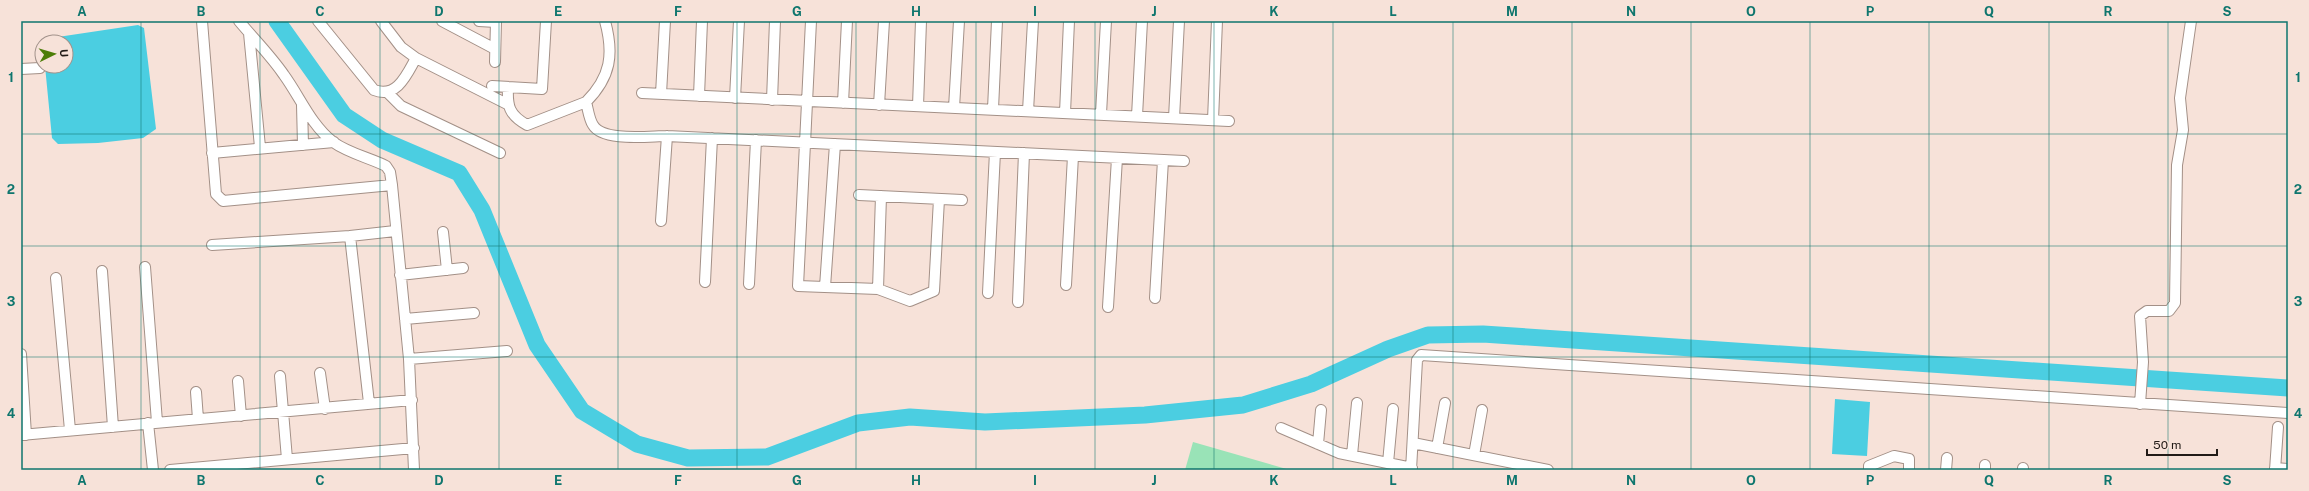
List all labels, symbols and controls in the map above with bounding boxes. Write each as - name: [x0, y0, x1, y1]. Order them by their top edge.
- text: A: [77, 4, 87, 19]
- text: B: [197, 4, 206, 19]
- text: C: [315, 4, 325, 19]
- text: D: [434, 4, 444, 19]
- text: E: [554, 4, 562, 19]
- text: F: [674, 4, 682, 19]
- text: G: [792, 4, 802, 19]
- text: H: [911, 4, 921, 19]
- text: I: [1033, 4, 1037, 19]
- text: J: [1151, 4, 1157, 19]
- text: K: [1269, 4, 1279, 19]
- text: L: [1389, 4, 1397, 19]
- text: M: [1506, 4, 1518, 19]
- text: N: [1626, 4, 1636, 19]
- text: O: [1746, 4, 1756, 19]
- text: P: [1866, 4, 1875, 19]
- text: Q: [1984, 4, 1994, 19]
- text: R: [2103, 4, 2113, 19]
- text: S: [2223, 4, 2232, 19]
- north arrow: [34, 34, 74, 74]
- text: U: [58, 49, 70, 58]
- text: 1: [8, 70, 14, 85]
- text: 1: [2295, 70, 2301, 85]
- text: 2: [7, 182, 15, 197]
- text: 2: [2294, 182, 2302, 197]
- text: 3: [7, 294, 16, 309]
- text: 3: [2294, 294, 2303, 309]
- text: 4: [7, 406, 16, 421]
- text: 4: [2294, 406, 2303, 421]
- scale bar: [2147, 431, 2217, 457]
- text: 50 m: [2153, 438, 2181, 452]
- text: A: [77, 473, 87, 488]
- text: B: [197, 473, 206, 488]
- text: C: [315, 473, 325, 488]
- text: D: [434, 473, 444, 488]
- text: E: [554, 473, 562, 488]
- text: F: [674, 473, 682, 488]
- text: G: [792, 473, 802, 488]
- text: H: [911, 473, 921, 488]
- text: I: [1033, 473, 1037, 488]
- text: J: [1151, 473, 1157, 488]
- text: K: [1269, 473, 1279, 488]
- text: L: [1389, 473, 1397, 488]
- text: M: [1506, 473, 1518, 488]
- text: N: [1626, 473, 1636, 488]
- text: O: [1746, 473, 1756, 488]
- text: P: [1866, 473, 1875, 488]
- text: Q: [1984, 473, 1994, 488]
- text: R: [2103, 473, 2113, 488]
- text: S: [2223, 473, 2232, 488]

